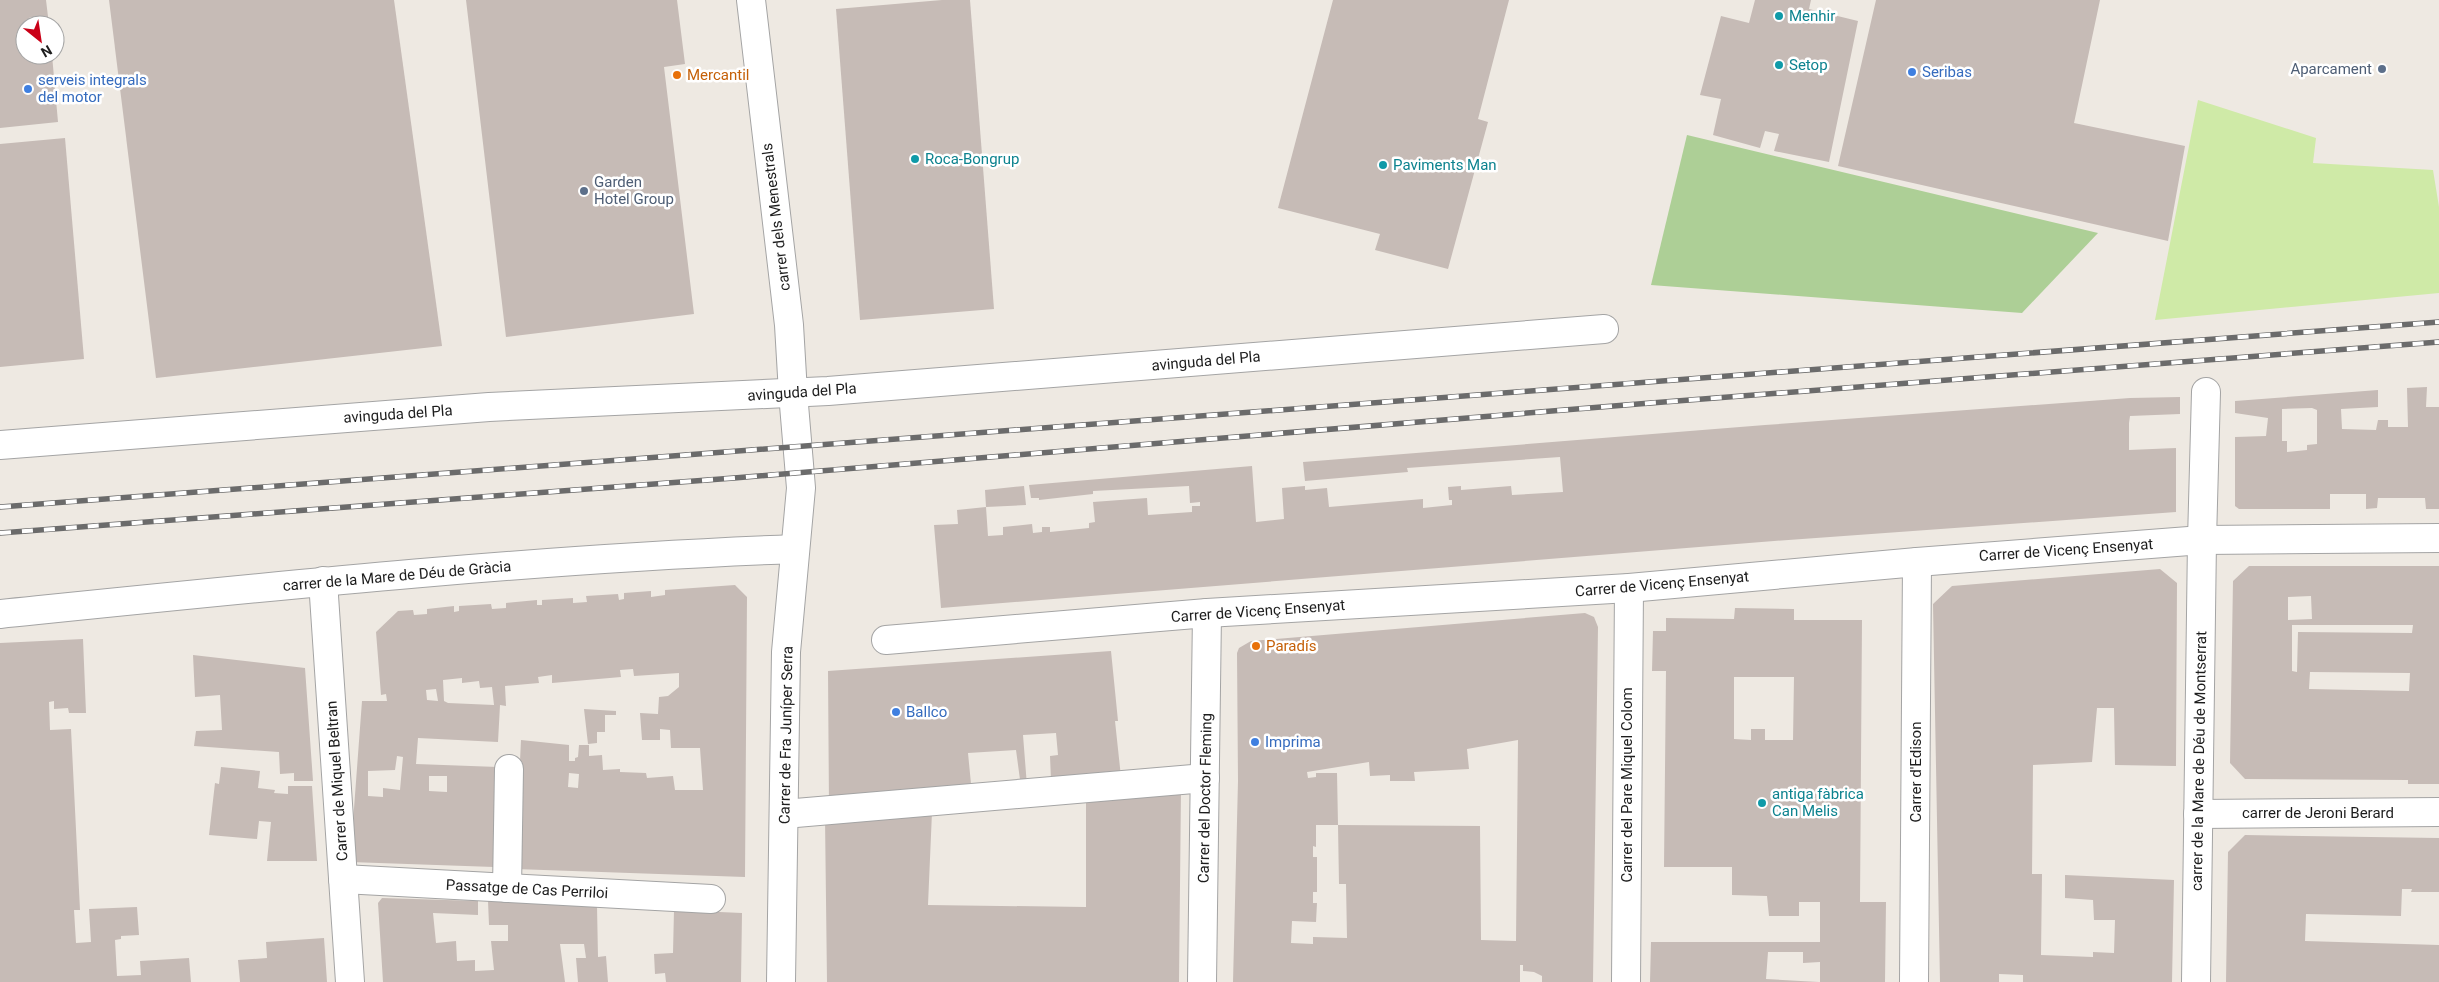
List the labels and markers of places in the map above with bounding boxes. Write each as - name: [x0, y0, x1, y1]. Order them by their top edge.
- place label: Menhir: [1789, 7, 1835, 25]
- marker: Menhir: [1773, 10, 1785, 22]
- place label: Setop: [1789, 56, 1828, 74]
- marker: Setop: [1773, 59, 1785, 71]
- place label: Aparcament: [2290, 60, 2372, 78]
- place label: Seribas: [1922, 63, 1972, 81]
- marker: Aparcament: [2376, 63, 2388, 75]
- place label: Mercantil: [687, 66, 750, 84]
- marker: Seribas: [1906, 66, 1918, 78]
- marker: Mercantil: [671, 69, 683, 81]
- place label: serveis integrals del motor: [38, 71, 147, 106]
- marker: serveis integrals del motor: [22, 83, 34, 95]
- place label: Roca-Bongrup: [925, 150, 1019, 168]
- marker: Roca-Bongrup: [909, 153, 921, 165]
- place label: Paviments Man: [1393, 156, 1497, 174]
- marker: Paviments Man: [1377, 159, 1389, 171]
- place label: Garden Hotel Group: [594, 173, 674, 208]
- marker: Garden Hotel Group: [578, 185, 590, 197]
- place label: Paradís: [1266, 637, 1316, 655]
- marker: Paradís: [1250, 640, 1262, 652]
- place label: Ballco: [906, 703, 947, 721]
- marker: Ballco: [890, 706, 902, 718]
- place label: Imprima: [1265, 733, 1321, 751]
- marker: Imprima: [1249, 736, 1261, 748]
- place label: antiga fàbrica Can Melis: [1772, 785, 1864, 820]
- marker: antiga fàbrica Can Melis: [1756, 797, 1768, 809]

